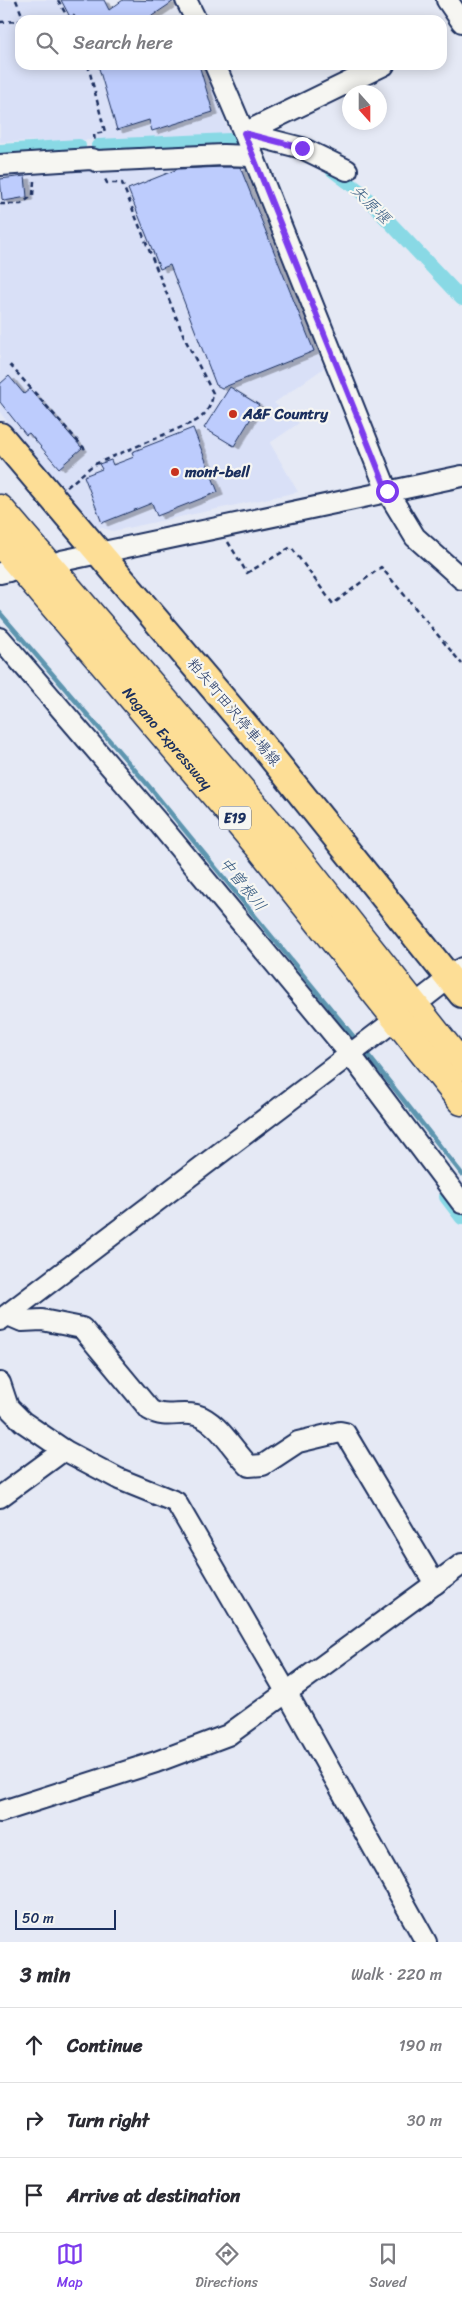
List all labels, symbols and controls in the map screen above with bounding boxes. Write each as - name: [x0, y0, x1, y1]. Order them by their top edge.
- search box: [15, 15, 447, 70]
- text: Search here: [73, 26, 173, 59]
- icon: search: [33, 29, 61, 57]
- north arrow: [342, 85, 387, 130]
- route end: [291, 137, 314, 160]
- water label: 矢原堰: [344, 177, 400, 233]
- place label: A&F Country: [242, 401, 329, 427]
- marker: A&F Country: [227, 408, 239, 420]
- place label: mont-bell: [184, 459, 250, 485]
- marker: mont-bell: [169, 466, 181, 478]
- route start: [376, 480, 399, 503]
- street label: 粕矢町田沢停車場線: [181, 652, 287, 772]
- street label: Nagano Expressway: [116, 681, 219, 796]
- road number: E19: [219, 806, 251, 830]
- water label: 中曽根川: [212, 850, 274, 918]
- text: 50 m: [22, 1906, 54, 1931]
- scale bar: [15, 1907, 116, 1930]
- text: 3 min: [20, 1956, 70, 1994]
- text: Walk · 220 m: [351, 1960, 442, 1989]
- text: Continue: [67, 2029, 143, 2062]
- icon: ahead: [20, 2031, 48, 2059]
- text: 190 m: [399, 2031, 442, 2060]
- text: Turn right: [67, 2104, 149, 2137]
- icon: right: [20, 2106, 48, 2134]
- text: 30 m: [407, 2106, 442, 2135]
- text: Arrive at destination: [67, 2179, 240, 2212]
- icon: arrive: [20, 2181, 48, 2209]
- tab: Map: [56, 2240, 84, 2295]
- tab: Directions: [195, 2240, 258, 2295]
- tab: Saved: [369, 2240, 406, 2295]

